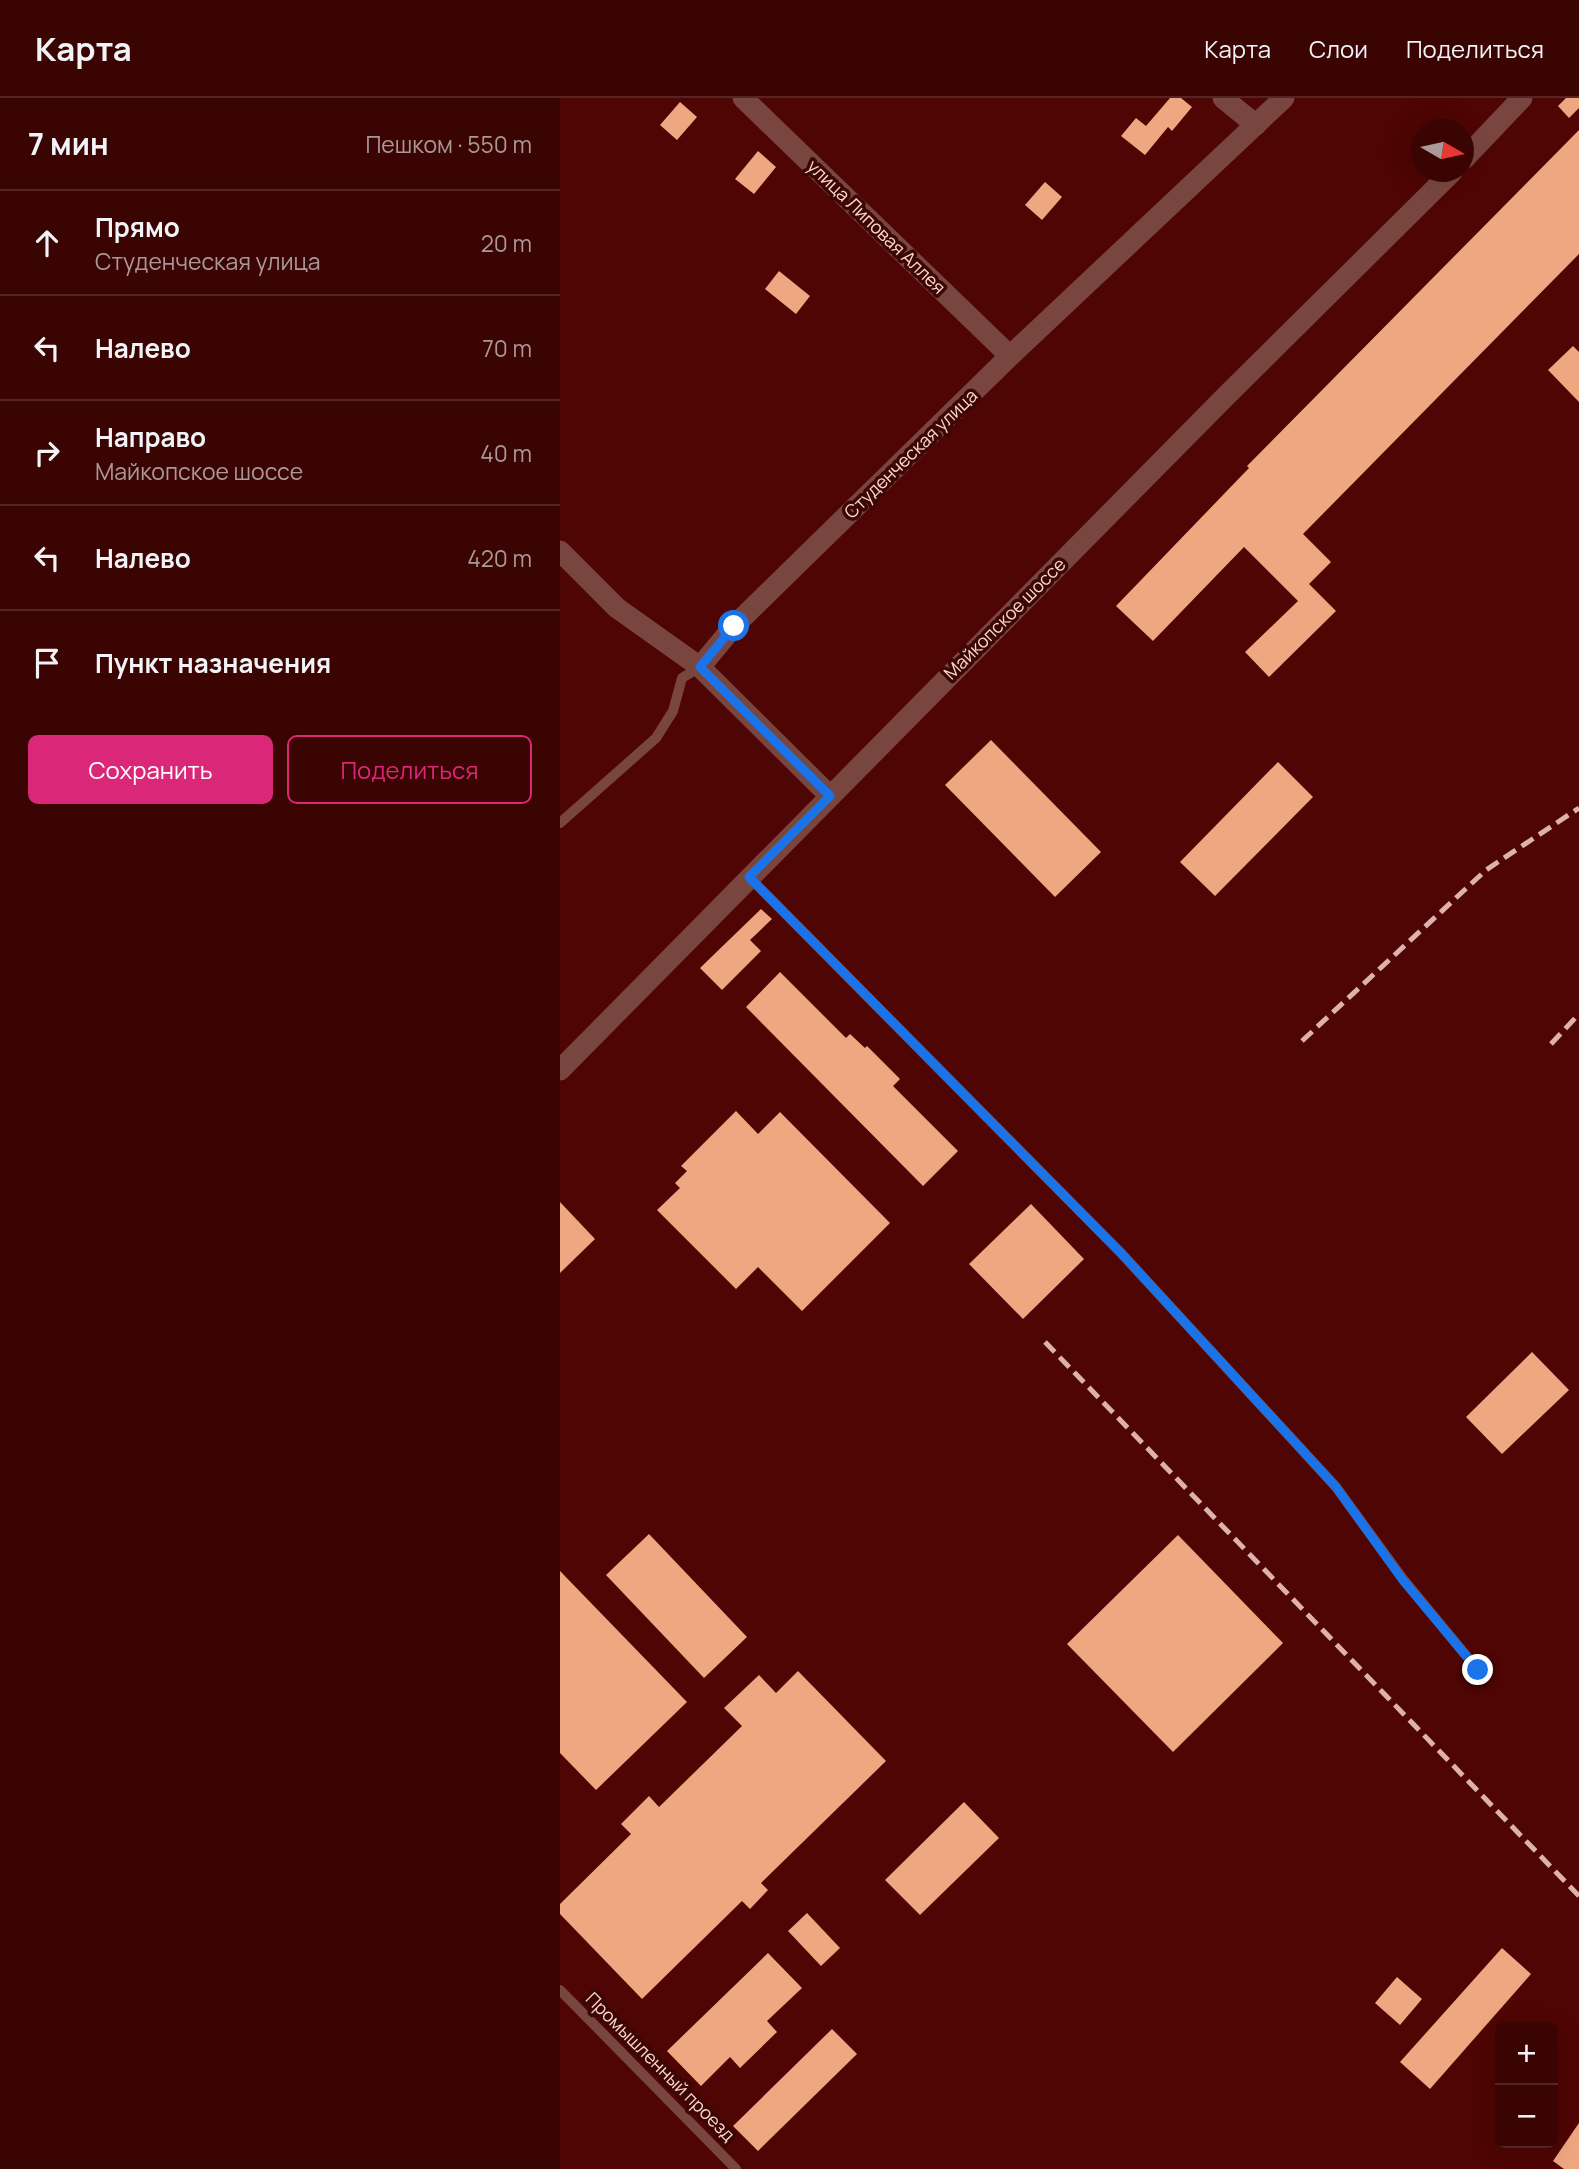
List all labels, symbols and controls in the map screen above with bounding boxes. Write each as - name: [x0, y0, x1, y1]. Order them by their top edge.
- text: Карта: [35, 26, 132, 71]
- text: Карта: [1204, 32, 1271, 65]
- text: Слои: [1309, 32, 1368, 65]
- text: Поделиться: [1406, 32, 1544, 65]
- north arrow: [1411, 119, 1474, 182]
- text: 7 мин: [28, 123, 109, 164]
- text: Пешком · 550 m: [365, 128, 532, 160]
- street label: улица Липовая Аллея: [802, 154, 951, 299]
- text: Прямо: [95, 209, 180, 245]
- icon: ahead: [28, 224, 66, 262]
- text: 20 m: [481, 227, 532, 259]
- text: Студенческая улица: [95, 245, 321, 277]
- icon: left: [28, 329, 66, 367]
- text: Налево: [95, 330, 191, 366]
- text: 70 m: [482, 332, 532, 364]
- street label: Студенческая улица: [838, 383, 982, 523]
- text: Направо: [95, 419, 206, 455]
- icon: right: [28, 434, 66, 472]
- text: 40 m: [480, 437, 532, 469]
- text: Майкопское шоссе: [95, 455, 303, 487]
- icon: left: [28, 539, 66, 577]
- text: Налево: [95, 540, 191, 576]
- text: 420 m: [467, 542, 532, 574]
- street label: Майкопское шоссе: [938, 552, 1070, 684]
- route start: [718, 610, 749, 641]
- icon: arrive: [28, 644, 66, 682]
- text: Пункт назначения: [95, 645, 331, 681]
- button: Сохранить: [28, 735, 273, 804]
- button: Поделиться: [287, 735, 532, 804]
- route end: [1462, 1654, 1493, 1685]
- street label: Промышленный проезд: [581, 1987, 741, 2146]
- map controls: [1495, 2022, 1558, 2148]
- button: +: [1495, 2022, 1558, 2085]
- button: −: [1495, 2085, 1558, 2148]

